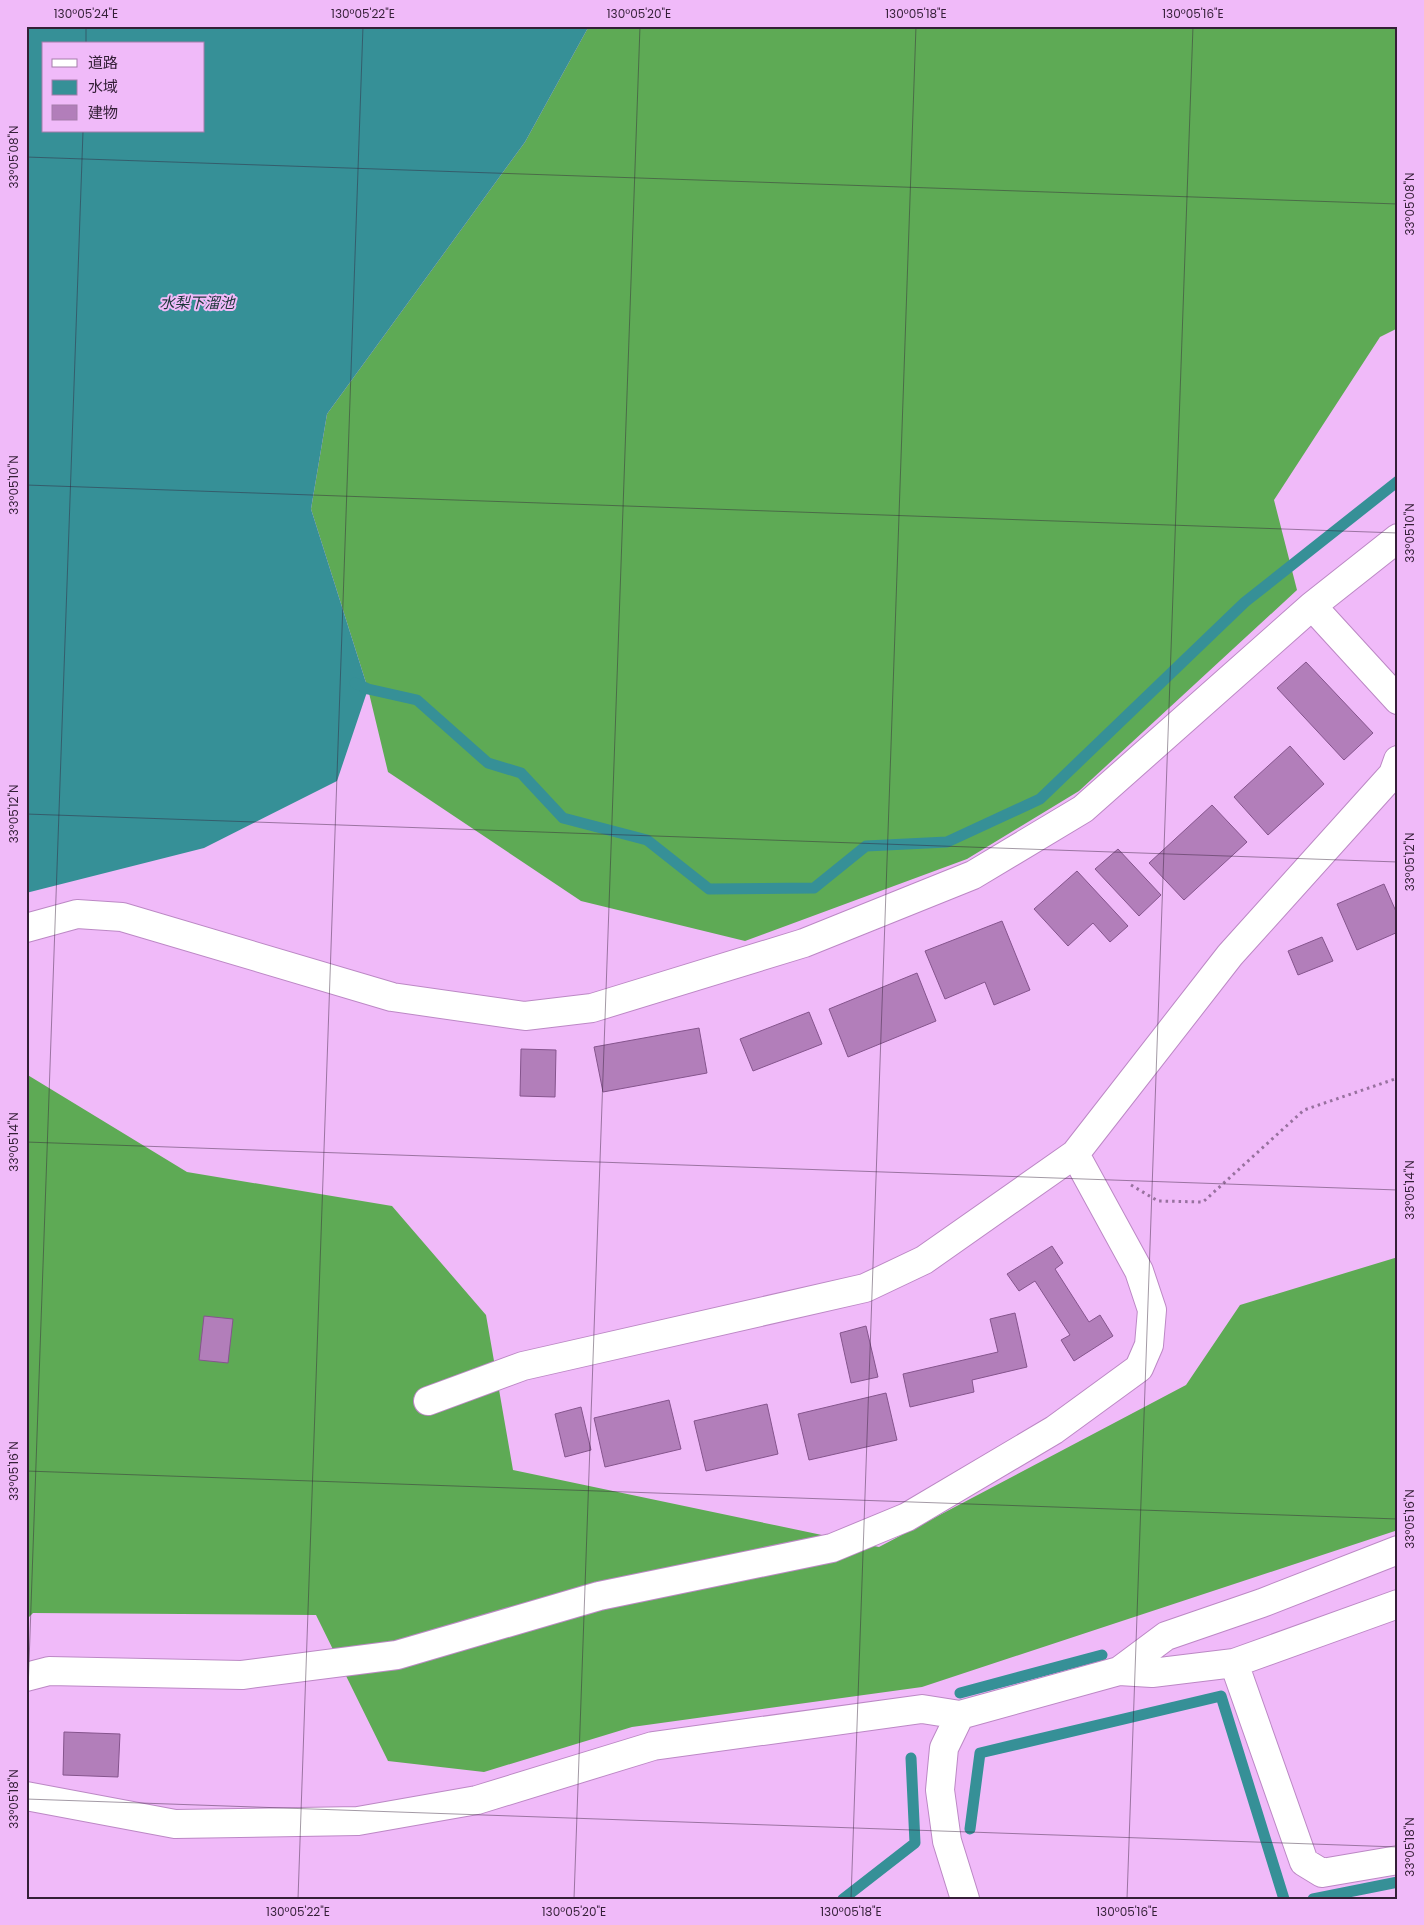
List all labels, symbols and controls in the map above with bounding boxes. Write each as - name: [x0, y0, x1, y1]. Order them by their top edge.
- text: 130°05'24"E: [54, 5, 118, 22]
- text: 130°05'22"E: [331, 5, 395, 22]
- text: 130°05'20"E: [607, 5, 671, 22]
- text: 130°05'18"E: [885, 5, 947, 22]
- text: 130°05'16"E: [1162, 5, 1224, 22]
- legend: [42, 42, 205, 132]
- text: 道路: [88, 52, 118, 73]
- text: 水域: [88, 76, 118, 97]
- text: 建物: [88, 102, 118, 123]
- text: 33°05'08"N: [5, 125, 22, 189]
- text: 33°05'08"N: [1401, 172, 1418, 236]
- water label: 水梨下溜池: [159, 292, 236, 313]
- text: 33°05'10"N: [5, 455, 22, 515]
- text: 33°05'10"N: [1401, 503, 1418, 563]
- text: 33°05'12"N: [5, 785, 22, 843]
- text: 33°05'12"N: [1401, 833, 1418, 891]
- text: 33°05'14"N: [5, 1112, 22, 1172]
- text: 33°05'14"N: [1401, 1160, 1418, 1220]
- text: 33°05'16"N: [5, 1441, 22, 1501]
- text: 33°05'16"N: [1401, 1489, 1418, 1549]
- text: 33°05'18"N: [5, 1769, 22, 1829]
- text: 33°05'18"N: [1401, 1817, 1418, 1877]
- text: 130°05'22"E: [266, 1903, 330, 1920]
- text: 130°05'20"E: [542, 1903, 606, 1920]
- text: 130°05'18"E: [820, 1903, 882, 1920]
- text: 130°05'16"E: [1096, 1903, 1158, 1920]

